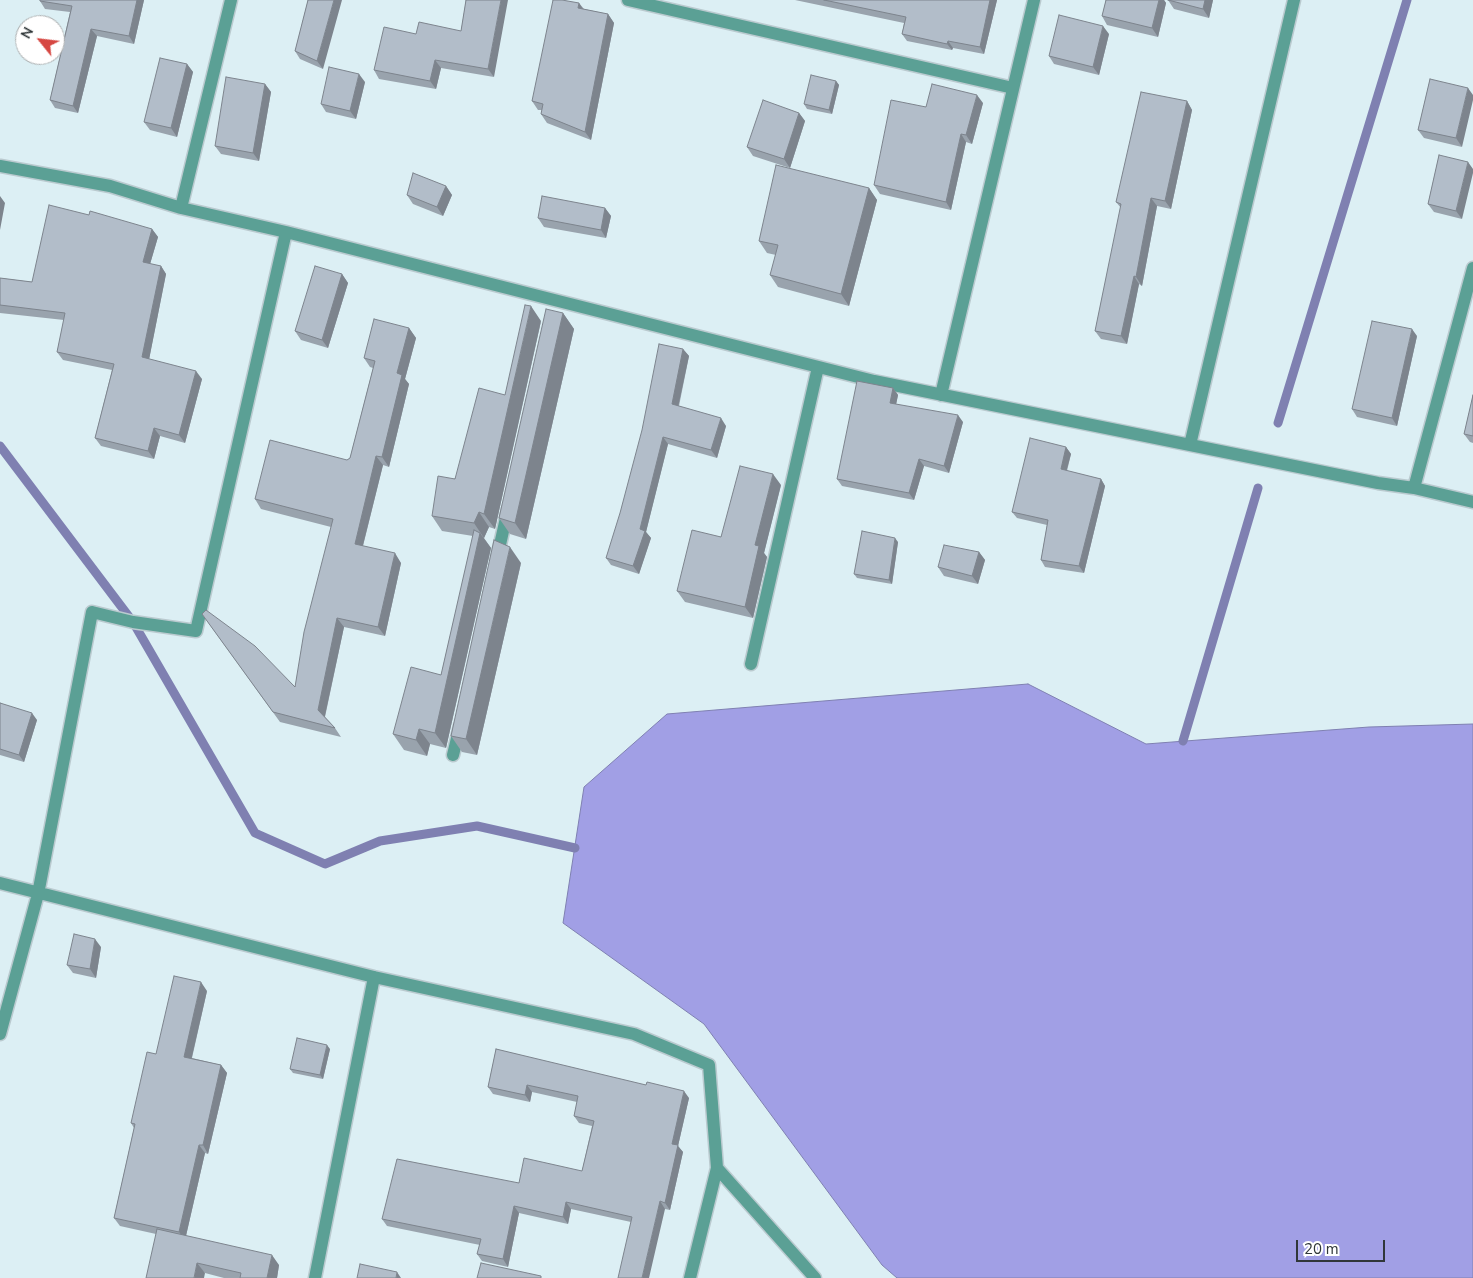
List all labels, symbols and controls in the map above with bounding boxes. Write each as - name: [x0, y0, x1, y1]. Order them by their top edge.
- north arrow: [15, 15, 65, 65]
- text: N: [16, 24, 38, 42]
- scale bar: [1298, 1230, 1387, 1262]
- text: 20 m: [1304, 1239, 1339, 1259]

